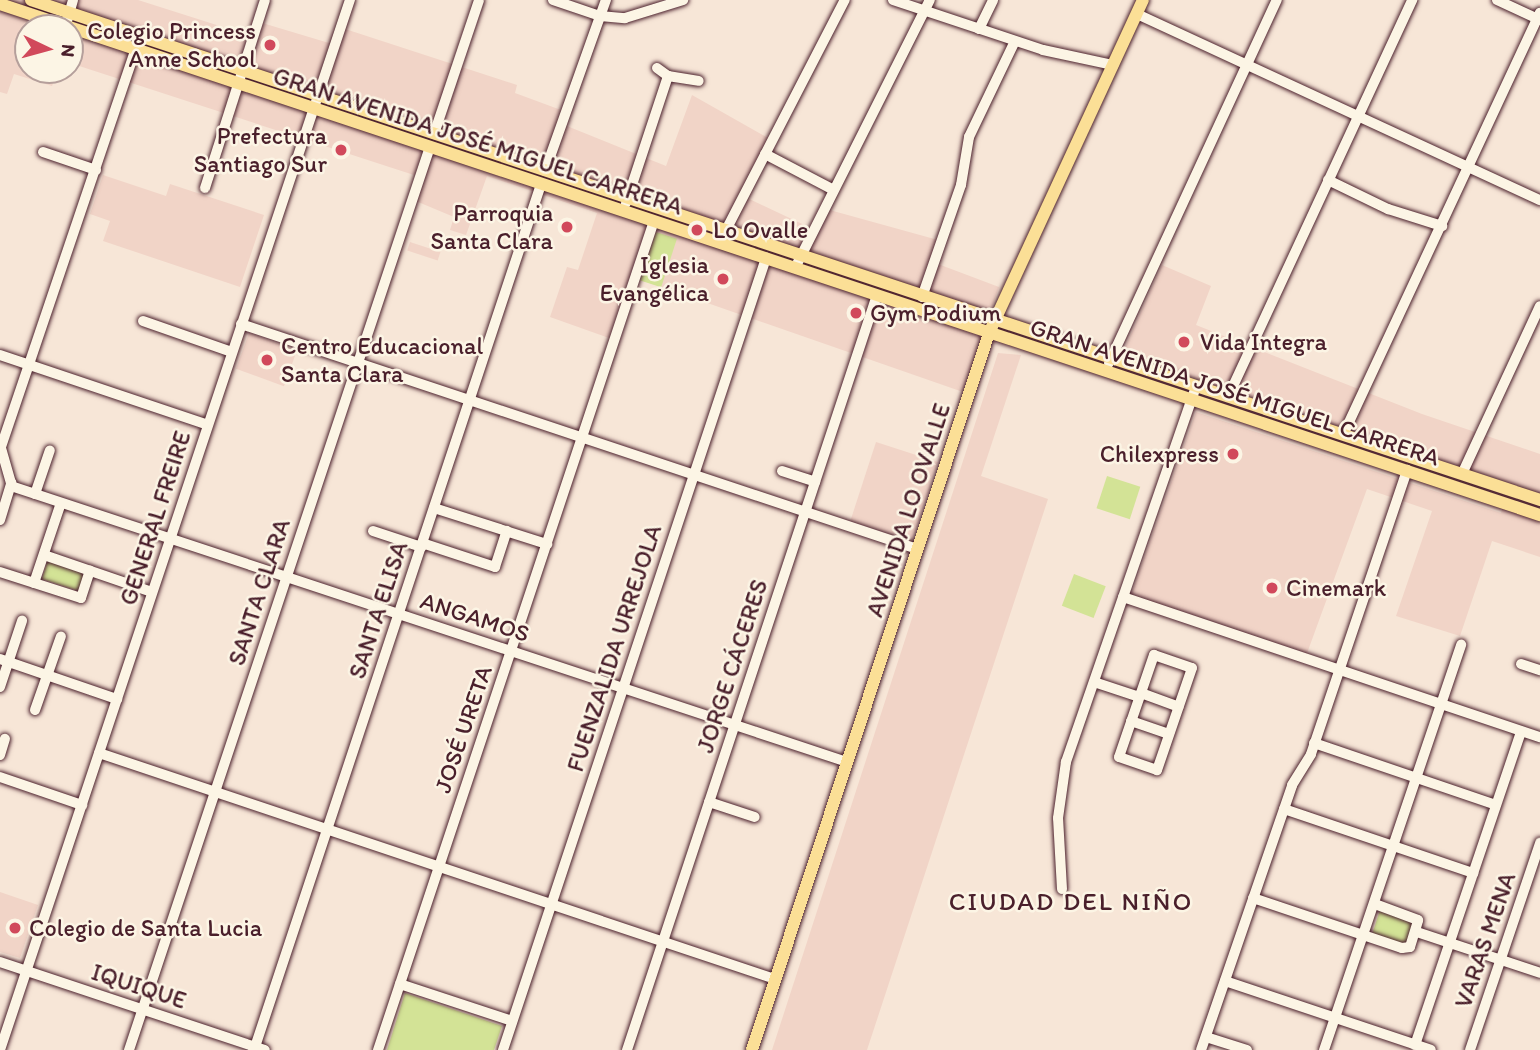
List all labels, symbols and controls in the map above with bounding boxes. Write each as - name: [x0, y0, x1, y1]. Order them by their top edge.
- north arrow: [14, 14, 84, 84]
- place label: Colegio Princess Anne School: [88, 17, 256, 73]
- marker: Colegio Princess Anne School: [262, 37, 278, 53]
- text: N: [56, 43, 80, 58]
- street label: GRAN AVENIDA JOSÉ MIGUEL CARRERA: [270, 61, 686, 221]
- place label: Prefectura Santiago Sur: [194, 122, 327, 178]
- marker: Prefectura Santiago Sur: [333, 142, 349, 158]
- place label: Parroquia Santa Clara: [432, 199, 553, 255]
- place label: Lo Ovalle: [713, 216, 809, 244]
- marker: Parroquia Santa Clara: [559, 219, 575, 235]
- marker: Lo Ovalle: [687, 220, 707, 240]
- place label: Iglesia Evangélica: [600, 251, 709, 307]
- marker: Iglesia Evangélica: [715, 271, 731, 287]
- place label: Gym Podium: [870, 299, 1000, 327]
- marker: Gym Podium: [848, 305, 864, 321]
- street label: GRAN AVENIDA JOSÉ MIGUEL CARRERA: [1027, 312, 1443, 472]
- place label: Vida Integra: [1200, 328, 1327, 356]
- place label: Centro Educacional Santa Clara: [281, 332, 482, 388]
- marker: Vida Integra: [1174, 332, 1194, 352]
- marker: Centro Educacional Santa Clara: [259, 352, 275, 368]
- street label: AVENIDA LO OVALLE: [860, 400, 956, 620]
- street label: GENERAL FREIRE: [113, 427, 197, 609]
- place label: Chilexpress: [1100, 440, 1219, 468]
- marker: Chilexpress: [1225, 446, 1241, 462]
- street label: SANTA CLARA: [222, 515, 296, 669]
- street label: FUENZALIDA URREJOLA: [560, 520, 668, 776]
- street label: SANTA ELISA: [343, 539, 413, 681]
- place label: Cinemark: [1286, 574, 1386, 602]
- street label: JORGE CÁCERES: [690, 576, 774, 756]
- marker: Cinemark: [1264, 580, 1280, 596]
- street label: ANGAMOS: [417, 586, 533, 648]
- street label: JOSÉ URETA: [428, 661, 498, 797]
- street label: VARAS MENA: [1448, 868, 1522, 1012]
- district label: CIUDAD DEL NIÑO: [951, 886, 1191, 918]
- place label: Colegio de Santa Lucia: [29, 914, 262, 942]
- marker: Colegio de Santa Lucia: [7, 920, 23, 936]
- street label: IQUIQUE: [88, 957, 190, 1015]

